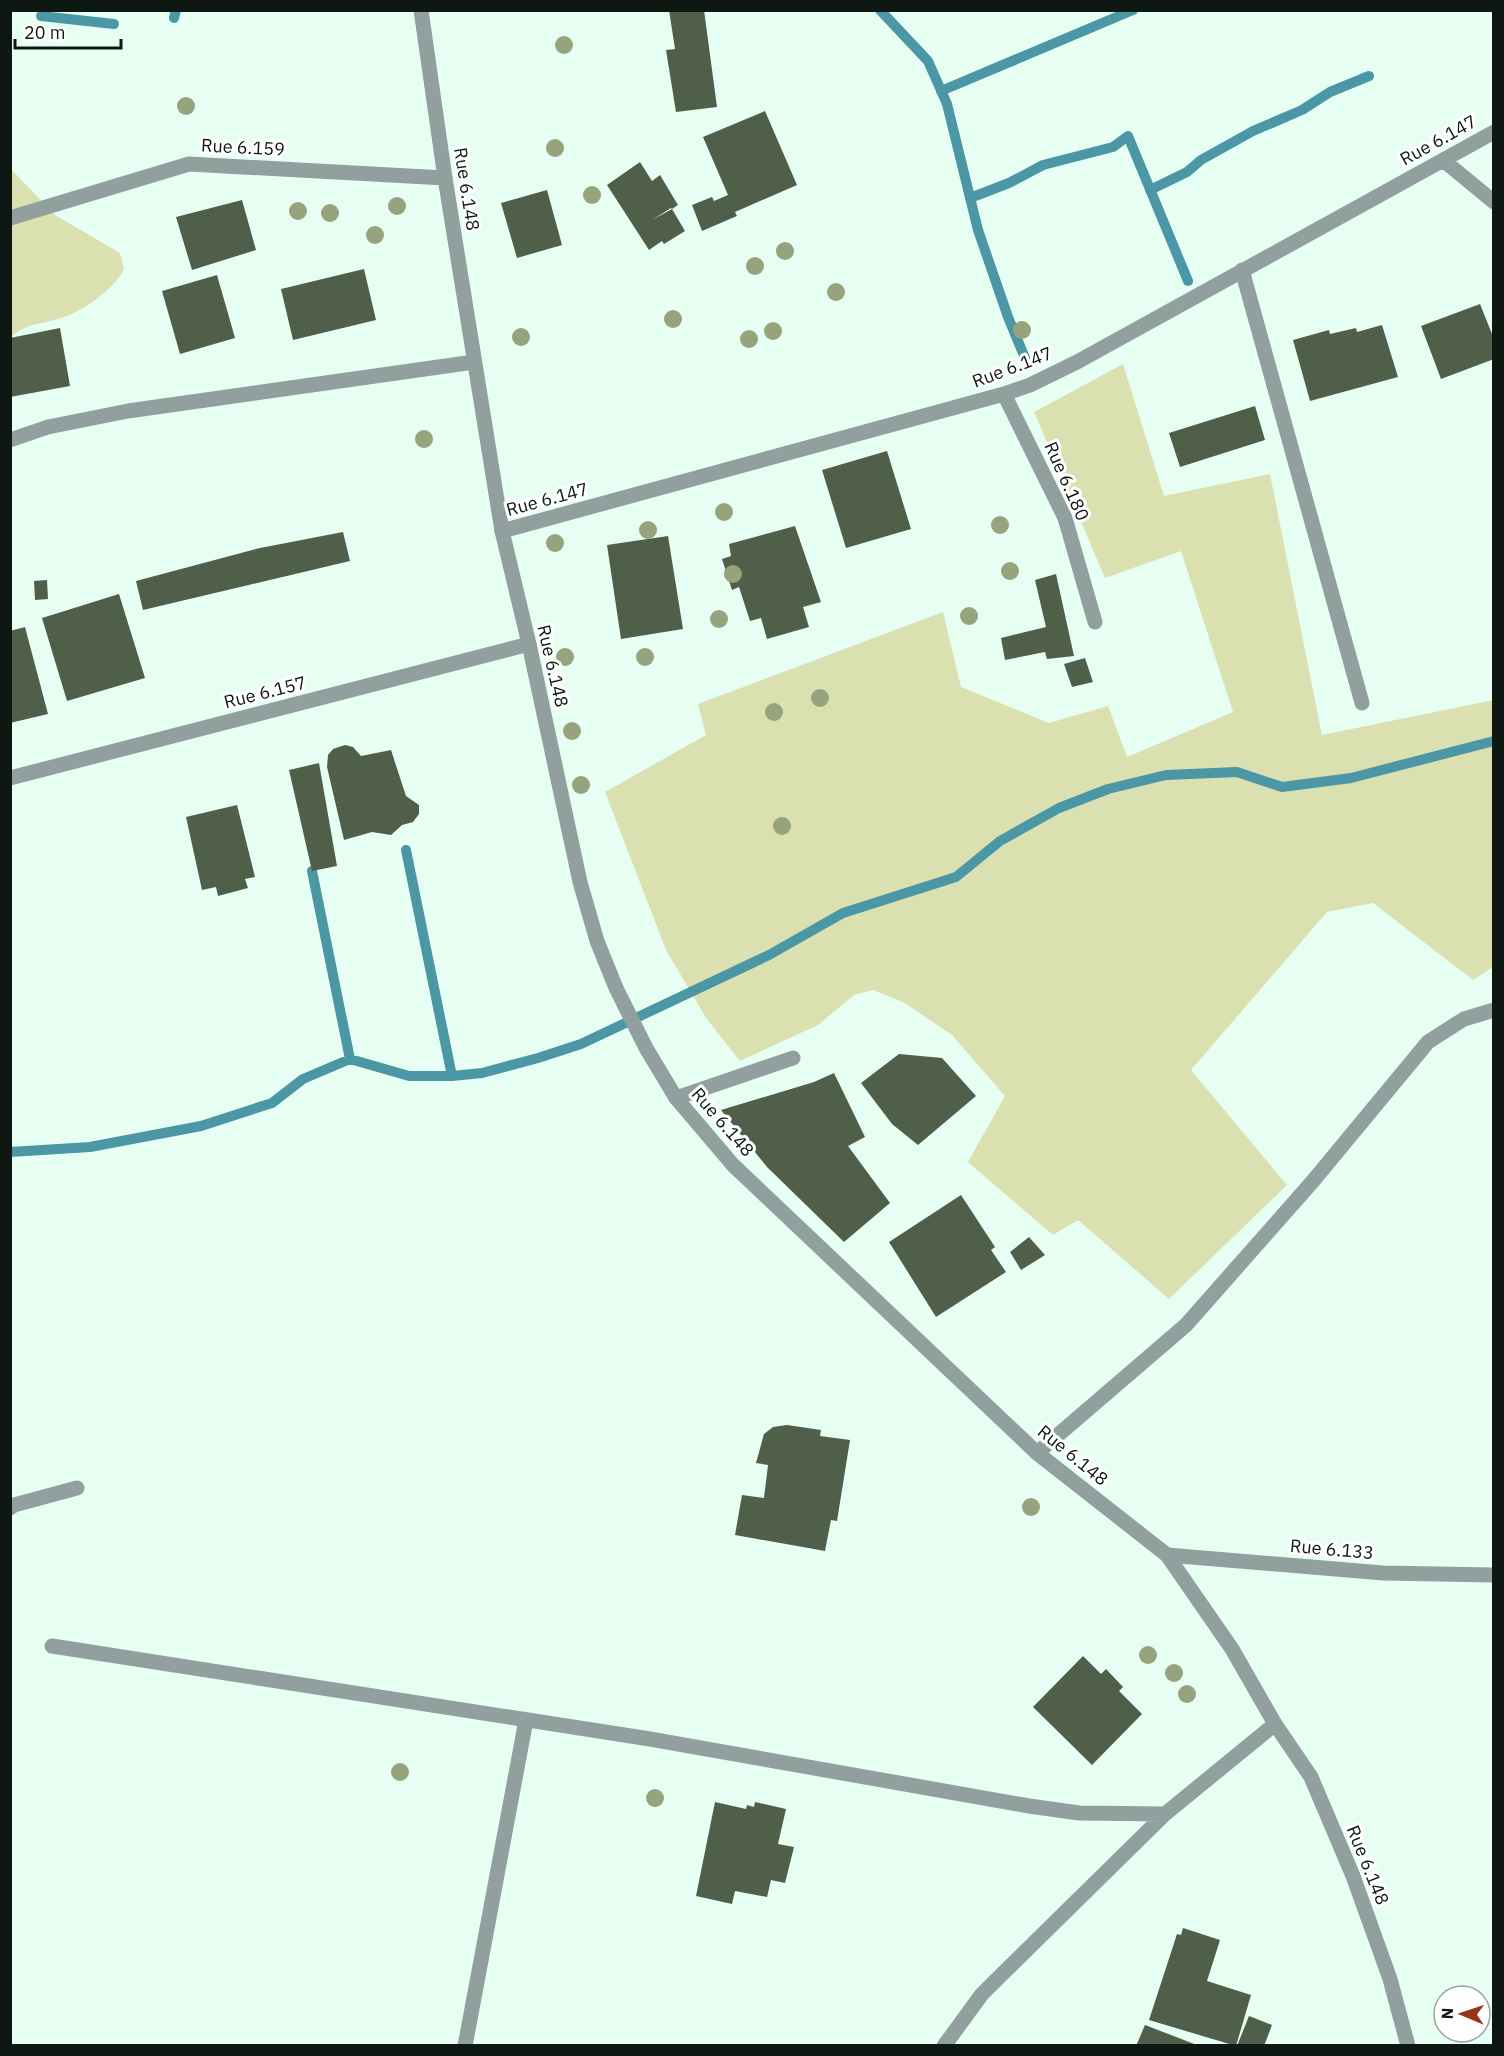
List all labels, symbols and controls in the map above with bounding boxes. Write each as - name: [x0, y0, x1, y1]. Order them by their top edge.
- scale bar: [15, 12, 122, 50]
- text: 20 m: [24, 21, 66, 44]
- street label: Rue 6.147: [1396, 110, 1480, 170]
- street label: Rue 6.159: [200, 133, 286, 161]
- street label: Rue 6.148: [449, 146, 485, 232]
- street label: Rue 6.147: [969, 341, 1055, 393]
- street label: Rue 6.180: [1039, 438, 1095, 524]
- street label: Rue 6.147: [503, 477, 591, 521]
- street label: Rue 6.148: [532, 622, 574, 710]
- street label: Rue 6.157: [221, 671, 309, 713]
- street label: Rue 6.148: [687, 1083, 759, 1161]
- street label: Rue 6.148: [1033, 1420, 1113, 1490]
- street label: Rue 6.133: [1289, 1534, 1375, 1564]
- street label: Rue 6.148: [1342, 1822, 1394, 1908]
- north arrow: [1432, 1984, 1492, 2044]
- text: N: [1437, 2007, 1457, 2020]

